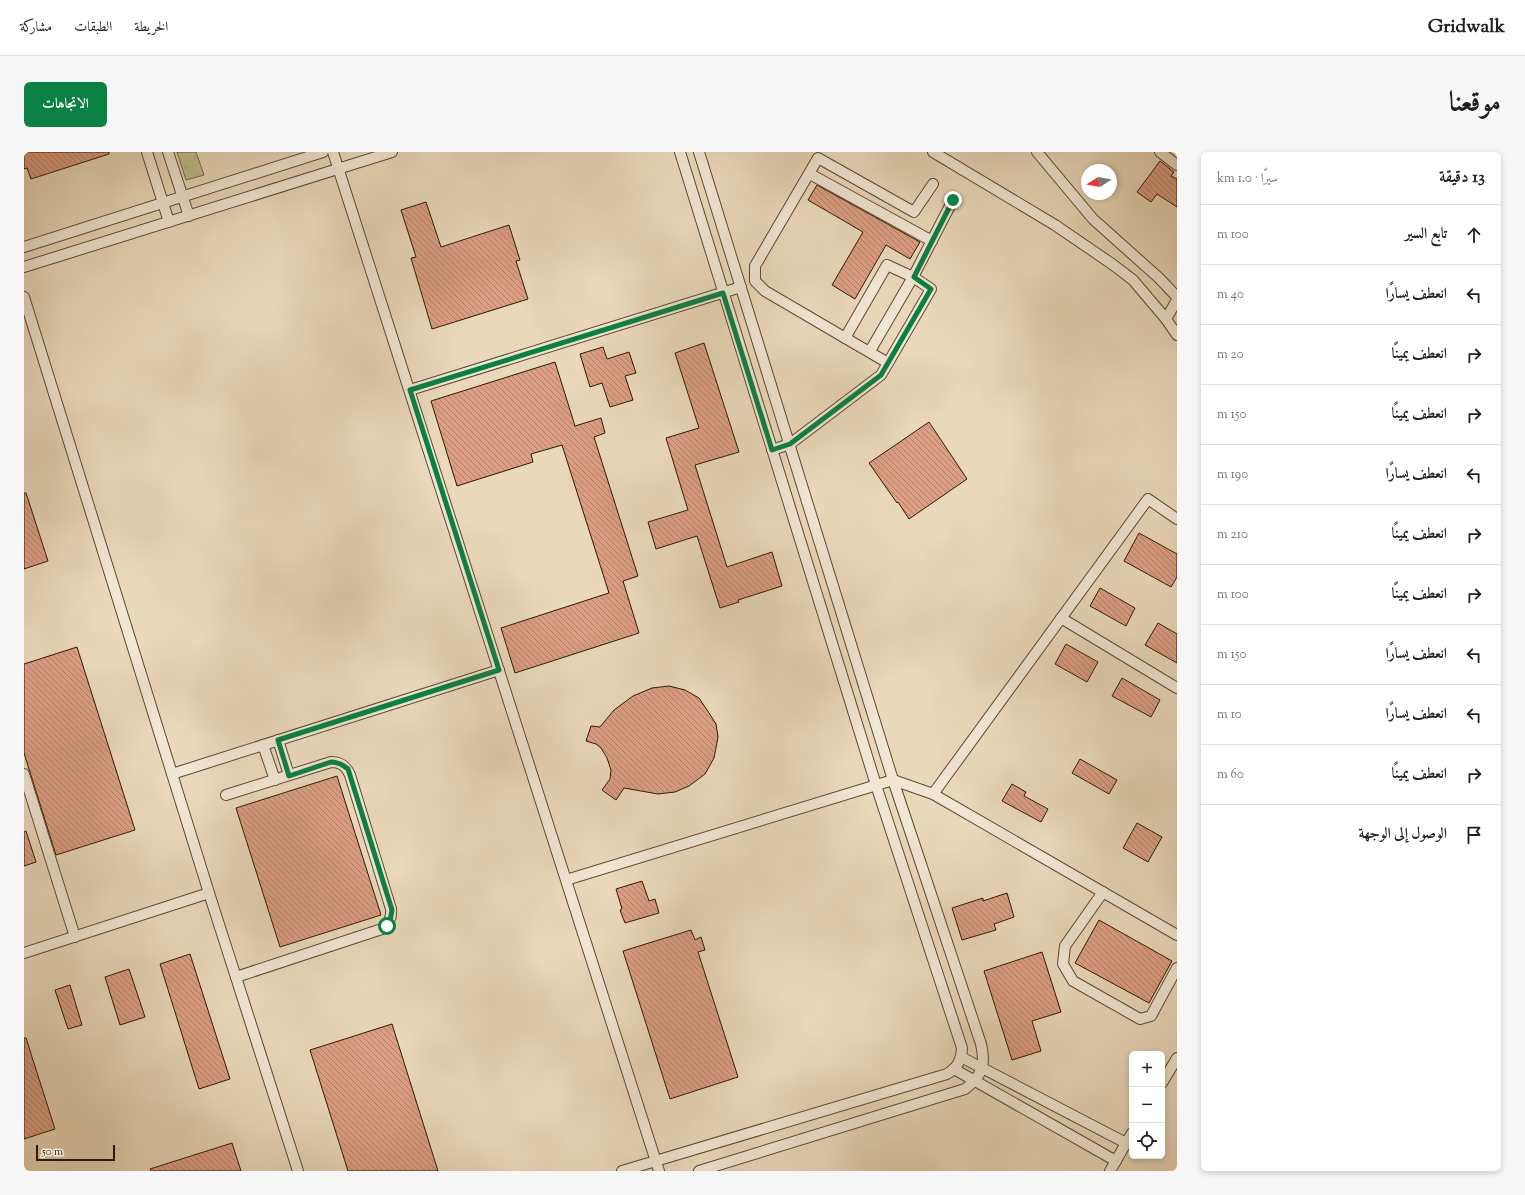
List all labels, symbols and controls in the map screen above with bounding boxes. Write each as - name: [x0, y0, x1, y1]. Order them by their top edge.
- text: Gridwalk: [1428, 14, 1505, 41]
- text: مشاركة: [20, 18, 52, 38]
- text: الطبقات: [74, 18, 112, 38]
- text: الخريطة: [134, 18, 168, 38]
- button: الاتجاهات: [24, 82, 107, 127]
- text: موقعنا: [1449, 84, 1501, 124]
- north arrow: [1081, 164, 1117, 200]
- text: 13 دقيقة: [1439, 166, 1485, 190]
- text: سيرًا · 1.0 km: [1217, 170, 1278, 188]
- route end: [944, 191, 962, 209]
- text: تابع السير: [1405, 224, 1447, 245]
- icon: ahead: [1463, 224, 1485, 246]
- text: 100 m: [1217, 226, 1249, 244]
- text: انعطف يسارًا: [1386, 284, 1447, 305]
- icon: left: [1463, 284, 1485, 306]
- text: 40 m: [1217, 286, 1244, 304]
- text: انعطف يمينًا: [1392, 344, 1447, 365]
- icon: right: [1463, 344, 1485, 366]
- text: 20 m: [1217, 346, 1244, 364]
- text: انعطف يمينًا: [1392, 404, 1447, 425]
- icon: right: [1463, 404, 1485, 426]
- text: 150 m: [1217, 406, 1246, 424]
- text: انعطف يسارًا: [1386, 464, 1447, 485]
- icon: left: [1463, 464, 1485, 486]
- text: 190 m: [1217, 466, 1248, 484]
- text: انعطف يمينًا: [1392, 524, 1447, 545]
- icon: right: [1463, 524, 1485, 546]
- text: 210 m: [1217, 526, 1248, 544]
- text: انعطف يمينًا: [1392, 584, 1447, 605]
- icon: right: [1463, 584, 1485, 606]
- text: 100 m: [1217, 586, 1249, 604]
- text: انعطف يسارًا: [1386, 644, 1447, 665]
- icon: left: [1463, 644, 1485, 666]
- text: 150 m: [1217, 646, 1246, 664]
- text: انعطف يسارًا: [1386, 704, 1447, 725]
- icon: left: [1463, 704, 1485, 726]
- text: 10 m: [1217, 706, 1242, 724]
- text: انعطف يمينًا: [1392, 764, 1447, 785]
- icon: right: [1463, 764, 1485, 786]
- text: 60 m: [1217, 766, 1244, 784]
- text: الوصول إلى الوجهة: [1358, 824, 1447, 845]
- icon: arrive: [1463, 824, 1485, 846]
- route start: [378, 917, 396, 935]
- map controls: [1129, 1051, 1165, 1159]
- button: +: [1129, 1051, 1165, 1087]
- button: −: [1129, 1087, 1165, 1123]
- button: locate: [1129, 1123, 1165, 1159]
- scale bar: [36, 1143, 115, 1162]
- text: 50 m: [42, 1144, 63, 1160]

